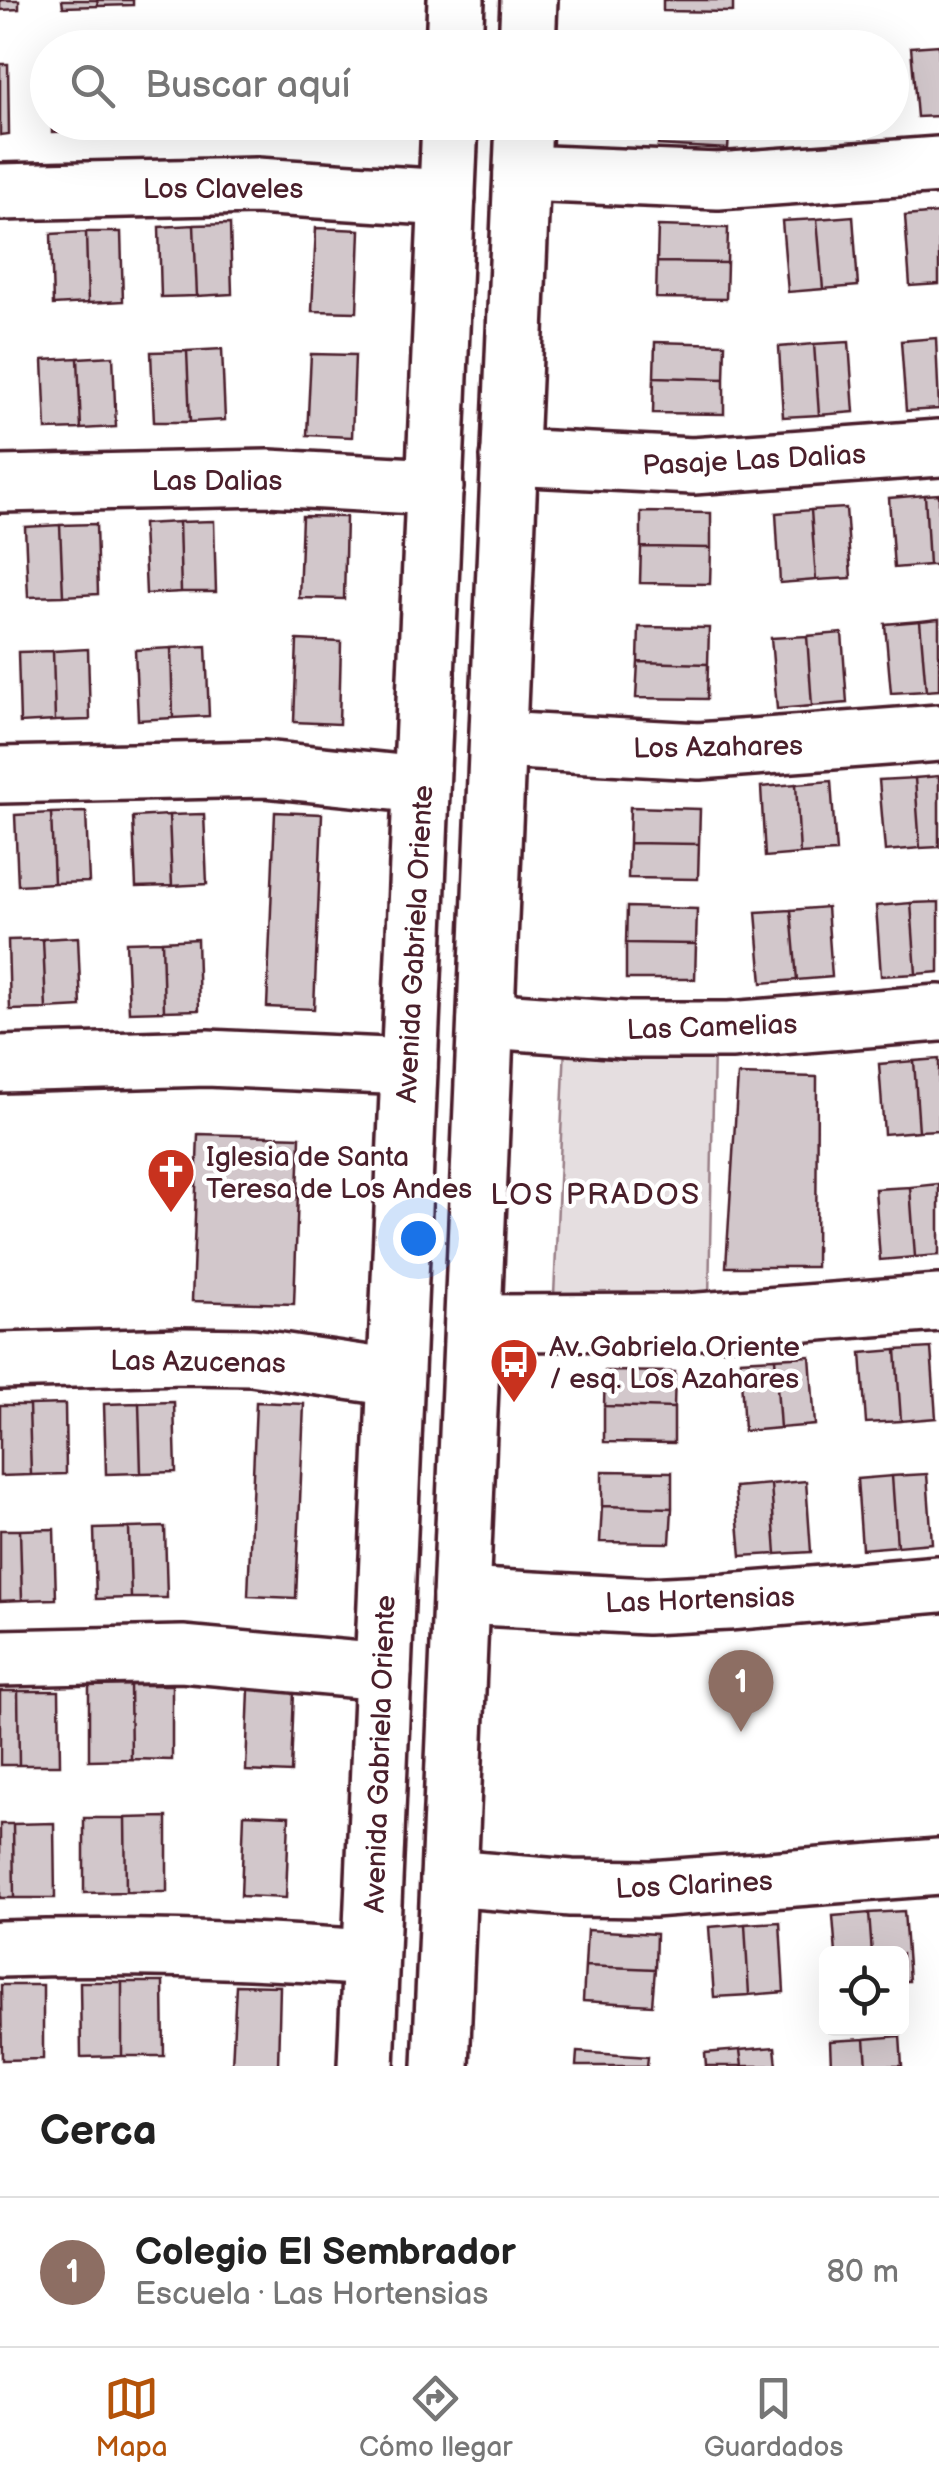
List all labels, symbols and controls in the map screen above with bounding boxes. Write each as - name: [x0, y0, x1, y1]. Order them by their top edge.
- search box: [30, 30, 909, 140]
- icon: search: [65, 58, 120, 113]
- text: Buscar aquí: [145, 63, 351, 108]
- street label: Los Claveles: [143, 173, 303, 206]
- street label: Pasaje Las Dalias: [641, 438, 867, 483]
- street label: Las Dalias: [152, 465, 283, 498]
- street label: Los Azahares: [633, 730, 803, 765]
- street label: Avenida Gabriela Oriente: [391, 784, 440, 1104]
- street label: Las Camelias: [626, 1008, 798, 1047]
- place label: Iglesia de Santa Teresa de Los Andes: [206, 1141, 472, 1206]
- church icon: Iglesia de Santa Teresa de Los Andes: [145, 1146, 197, 1214]
- district label: LOS PRADOS: [490, 1177, 702, 1213]
- your location: [393, 1213, 444, 1264]
- place label: Av. Gabriela Oriente / esq. Los Azahares: [549, 1331, 800, 1396]
- bus stop icon: Av. Gabriela Oriente / esq. Los Azahares: [488, 1336, 540, 1404]
- street label: Las Azucenas: [110, 1344, 286, 1381]
- street label: Las Hortensias: [605, 1581, 796, 1620]
- street label: Avenida Gabriela Oriente: [358, 1595, 403, 1914]
- pin: 1: [708, 1650, 774, 1732]
- street label: Los Clarines: [615, 1865, 774, 1906]
- map controls: [819, 1946, 909, 2036]
- button: locate: [819, 1946, 909, 2036]
- text: Cerca: [40, 2106, 157, 2157]
- text: Colegio El Sembrador: [135, 2230, 516, 2275]
- text: 1: [66, 2253, 79, 2292]
- text: 80 m: [826, 2253, 899, 2292]
- text: Escuela · Las Hortensias: [135, 2275, 488, 2314]
- tab: Mapa: [96, 2371, 168, 2464]
- tab: Cómo llegar: [359, 2371, 512, 2464]
- tab: Guardados: [704, 2371, 843, 2464]

